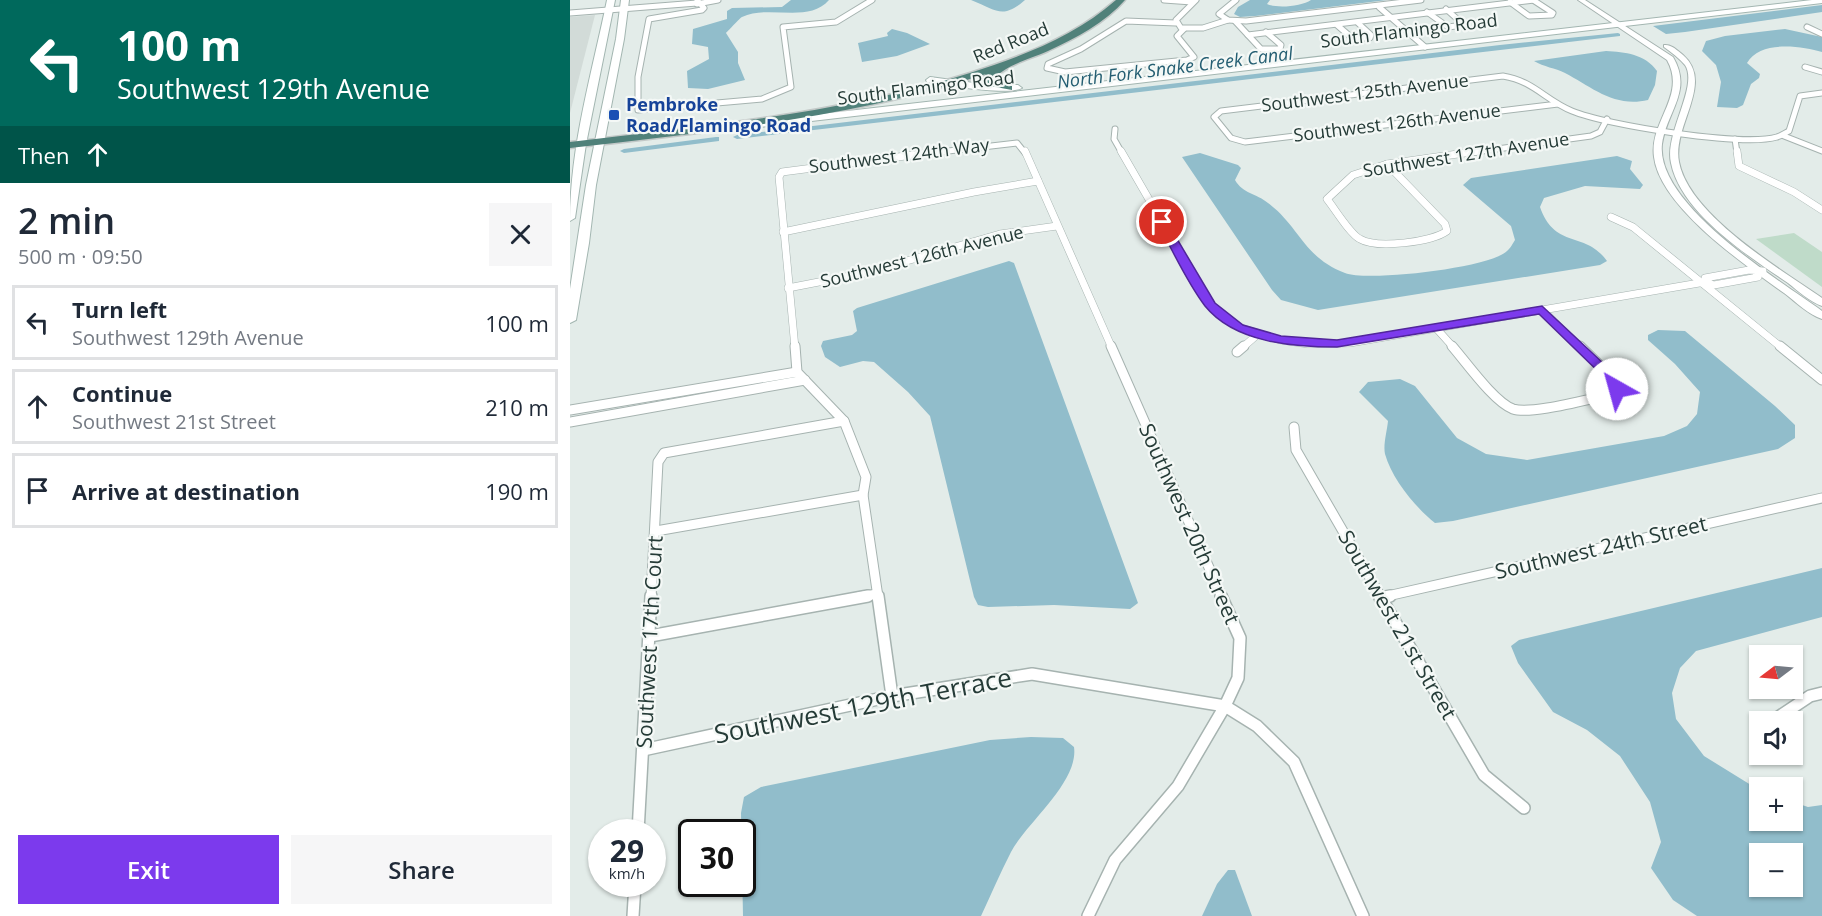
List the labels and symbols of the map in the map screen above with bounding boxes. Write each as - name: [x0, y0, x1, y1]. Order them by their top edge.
- street label: South Flamingo Road: [1319, 7, 1499, 53]
- street label: Red Road: [969, 16, 1052, 68]
- water label: North Fork Snake Creek Canal: [1056, 41, 1295, 93]
- street label: South Flamingo Road: [836, 64, 1016, 110]
- street label: Southwest 125th Avenue: [1260, 67, 1470, 117]
- place label: Pembroke Road/Flamingo Road: [626, 92, 811, 137]
- street label: Southwest 126th Avenue: [1292, 97, 1502, 147]
- marker: Pembroke Road/Flamingo Road: [607, 108, 621, 122]
- street label: Southwest 127th Avenue: [1361, 126, 1571, 182]
- street label: Southwest 124th Way: [807, 132, 991, 178]
- pin: [1136, 196, 1187, 247]
- street label: Southwest 126th Avenue: [818, 219, 1026, 293]
- position arrow: [1585, 357, 1649, 421]
- street label: Southwest 20th Street: [1133, 419, 1247, 628]
- street label: Southwest 24th Street: [1492, 509, 1710, 585]
- street label: Southwest 21st Street: [1332, 525, 1463, 724]
- street label: Southwest 17th Court: [629, 535, 669, 749]
- north arrow: [1749, 645, 1803, 699]
- street label: Southwest 129th Terrace: [711, 658, 1015, 752]
- speed limit sign: 30: [678, 819, 756, 897]

